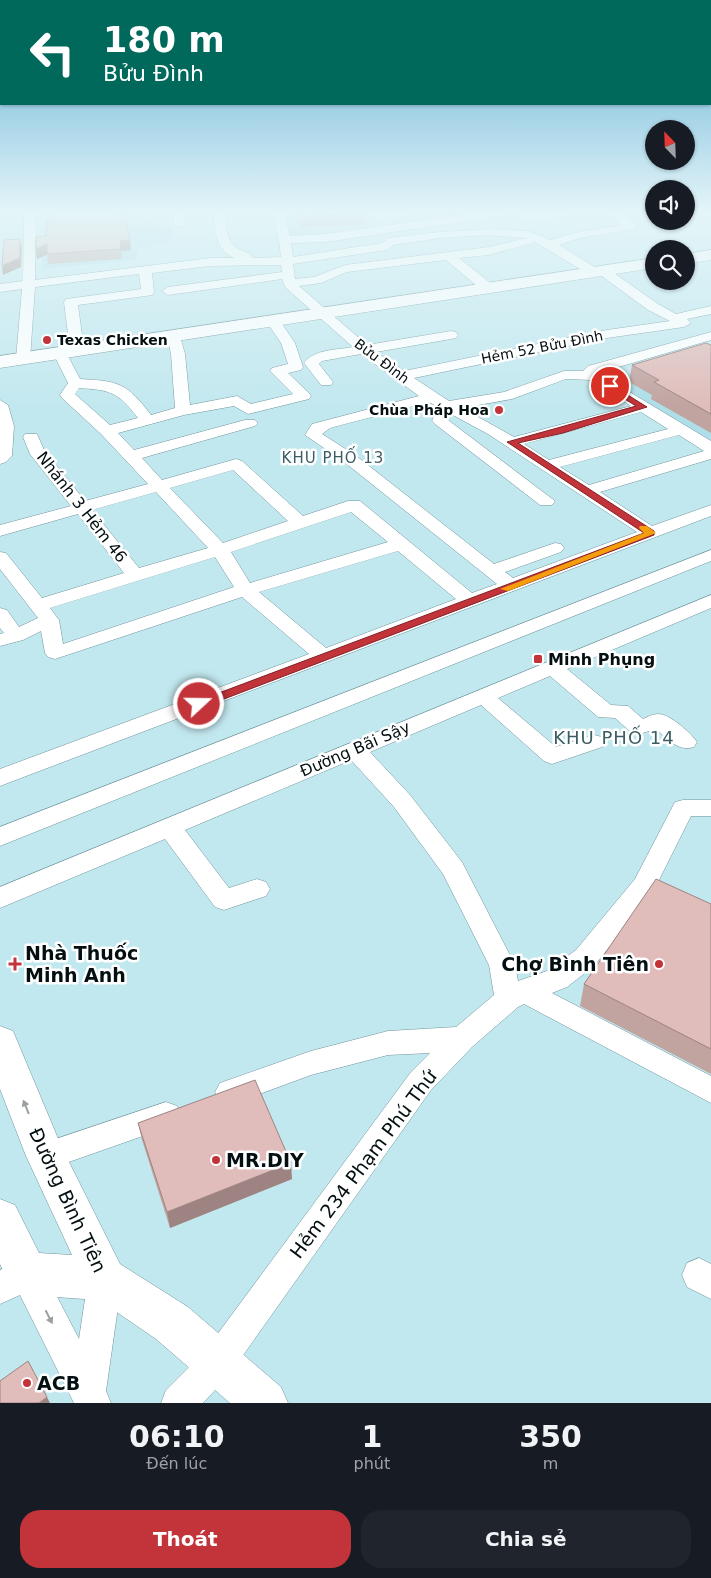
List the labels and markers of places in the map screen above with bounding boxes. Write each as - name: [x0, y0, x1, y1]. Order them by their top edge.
- place label: Texas Chicken: [57, 332, 168, 348]
- marker: Texas Chicken: [41, 334, 53, 346]
- pin: [589, 365, 631, 407]
- place label: Chùa Pháp Hoa: [369, 402, 489, 418]
- marker: Chùa Pháp Hoa: [493, 404, 505, 416]
- place label: Minh Phụng: [548, 650, 655, 669]
- marker: Minh Phụng: [532, 653, 544, 665]
- place label: Nhà Thuốc Minh Anh: [25, 942, 138, 986]
- place label: Chợ Bình Tiên: [501, 953, 649, 975]
- marker: Nhà Thuốc Minh Anh: [9, 958, 21, 970]
- marker: Chợ Bình Tiên: [653, 958, 665, 970]
- place label: MR.DIY: [226, 1149, 304, 1171]
- marker: MR.DIY: [210, 1154, 222, 1166]
- place label: ACB: [37, 1372, 80, 1394]
- marker: ACB: [21, 1377, 33, 1389]

